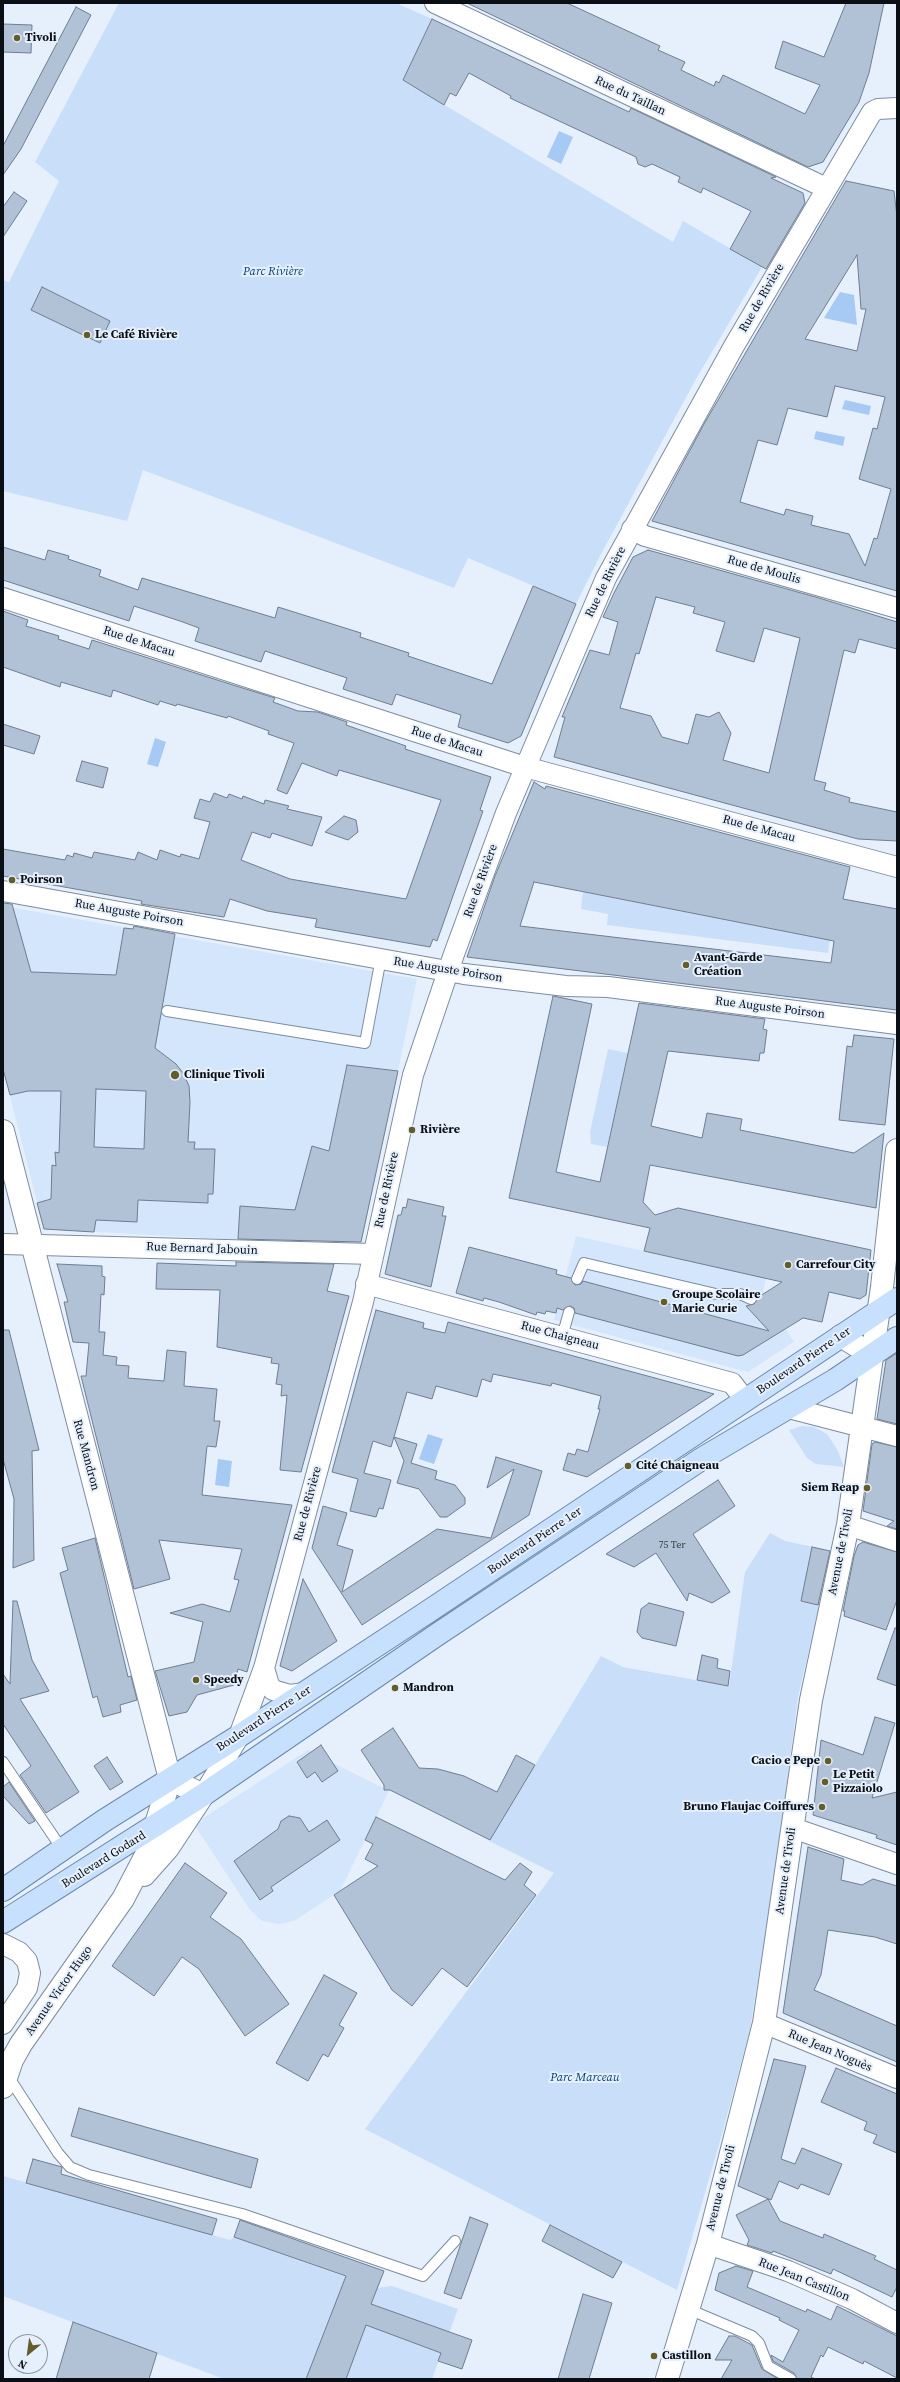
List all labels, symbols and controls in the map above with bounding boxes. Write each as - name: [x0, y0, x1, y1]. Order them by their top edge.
- place label: Tivoli: [25, 31, 57, 45]
- marker: Tivoli: [12, 33, 22, 43]
- street label: Rue du Taillan: [592, 73, 668, 119]
- street label: Rue de Rivière: [736, 261, 788, 335]
- park label: Parc Rivière: [243, 265, 303, 279]
- place label: Le Café Rivière: [95, 328, 178, 342]
- marker: Le Café Rivière: [82, 330, 92, 340]
- street label: Rue de Rivière: [583, 544, 629, 620]
- street label: Rue de Moulis: [726, 553, 802, 587]
- street label: Rue de Macau: [101, 624, 177, 660]
- street label: Rue de Macau: [409, 724, 485, 760]
- street label: Rue de Macau: [721, 812, 797, 846]
- street label: Rue de Rivière: [461, 842, 501, 920]
- place label: Poirson: [20, 873, 63, 887]
- marker: Poirson: [7, 875, 17, 885]
- street label: Rue Auguste Poirson: [73, 896, 185, 930]
- place label: Avant-Garde Création: [694, 951, 762, 979]
- street label: Rue Auguste Poirson: [392, 954, 504, 986]
- marker: Avant-Garde Création: [681, 960, 691, 970]
- street label: Rue Auguste Poirson: [714, 994, 826, 1022]
- place label: Clinique Tivoli: [184, 1068, 265, 1082]
- marker: Clinique Tivoli: [169, 1069, 181, 1081]
- place label: Rivière: [420, 1123, 460, 1137]
- marker: Rivière: [407, 1125, 417, 1135]
- street label: Rue de Rivière: [372, 1151, 402, 1229]
- street label: Rue Bernard Jabouin: [146, 1240, 258, 1258]
- place label: Carrefour City: [796, 1258, 875, 1272]
- marker: Carrefour City: [783, 1260, 793, 1270]
- place label: Groupe Scolaire Marie Curie: [672, 1288, 761, 1316]
- marker: Groupe Scolaire Marie Curie: [659, 1297, 669, 1307]
- street label: Rue Chaigneau: [519, 1319, 601, 1353]
- street label: Boulevard Pierre 1er: [754, 1324, 854, 1398]
- street label: Rue Mandron: [70, 1418, 102, 1492]
- place label: Cité Chaigneau: [636, 1459, 719, 1473]
- marker: Cité Chaigneau: [623, 1461, 633, 1471]
- street label: Rue de Rivière: [291, 1465, 325, 1543]
- place label: Siem Reap: [801, 1481, 859, 1495]
- marker: Siem Reap: [862, 1483, 872, 1493]
- street label: Boulevard Pierre 1er: [485, 1504, 585, 1578]
- street label: Avenue de Tivoli: [826, 1507, 856, 1597]
- house number: 75 Ter: [659, 1539, 685, 1551]
- place label: Speedy: [204, 1673, 244, 1687]
- marker: Speedy: [191, 1675, 201, 1685]
- place label: Mandron: [403, 1681, 454, 1695]
- street label: Boulevard Pierre 1er: [214, 1683, 314, 1755]
- marker: Mandron: [390, 1683, 400, 1693]
- place label: Cacio e Pepe: [751, 1754, 820, 1768]
- marker: Cacio e Pepe: [823, 1756, 833, 1766]
- place label: Le Petit Pizzaiolo: [833, 1768, 883, 1796]
- marker: Le Petit Pizzaiolo: [820, 1777, 830, 1787]
- place label: Bruno Flaujac Coiffures: [683, 1800, 814, 1814]
- marker: Bruno Flaujac Coiffures: [817, 1802, 827, 1812]
- street label: Avenue de Tivoli: [773, 1826, 799, 1916]
- street label: Boulevard Godard: [59, 1828, 149, 1892]
- street label: Avenue Victor Hugo: [23, 1943, 95, 2039]
- street label: Rue Jean Noguès: [786, 2027, 874, 2075]
- park label: Parc Marceau: [550, 2071, 620, 2085]
- street label: Avenue de Tivoli: [703, 2144, 739, 2232]
- street label: Rue Jean Castillon: [756, 2255, 852, 2305]
- north arrow: [8, 2334, 48, 2374]
- place label: Castillon: [662, 2349, 711, 2363]
- marker: Castillon: [649, 2351, 659, 2361]
- text: N: [15, 2356, 30, 2373]

